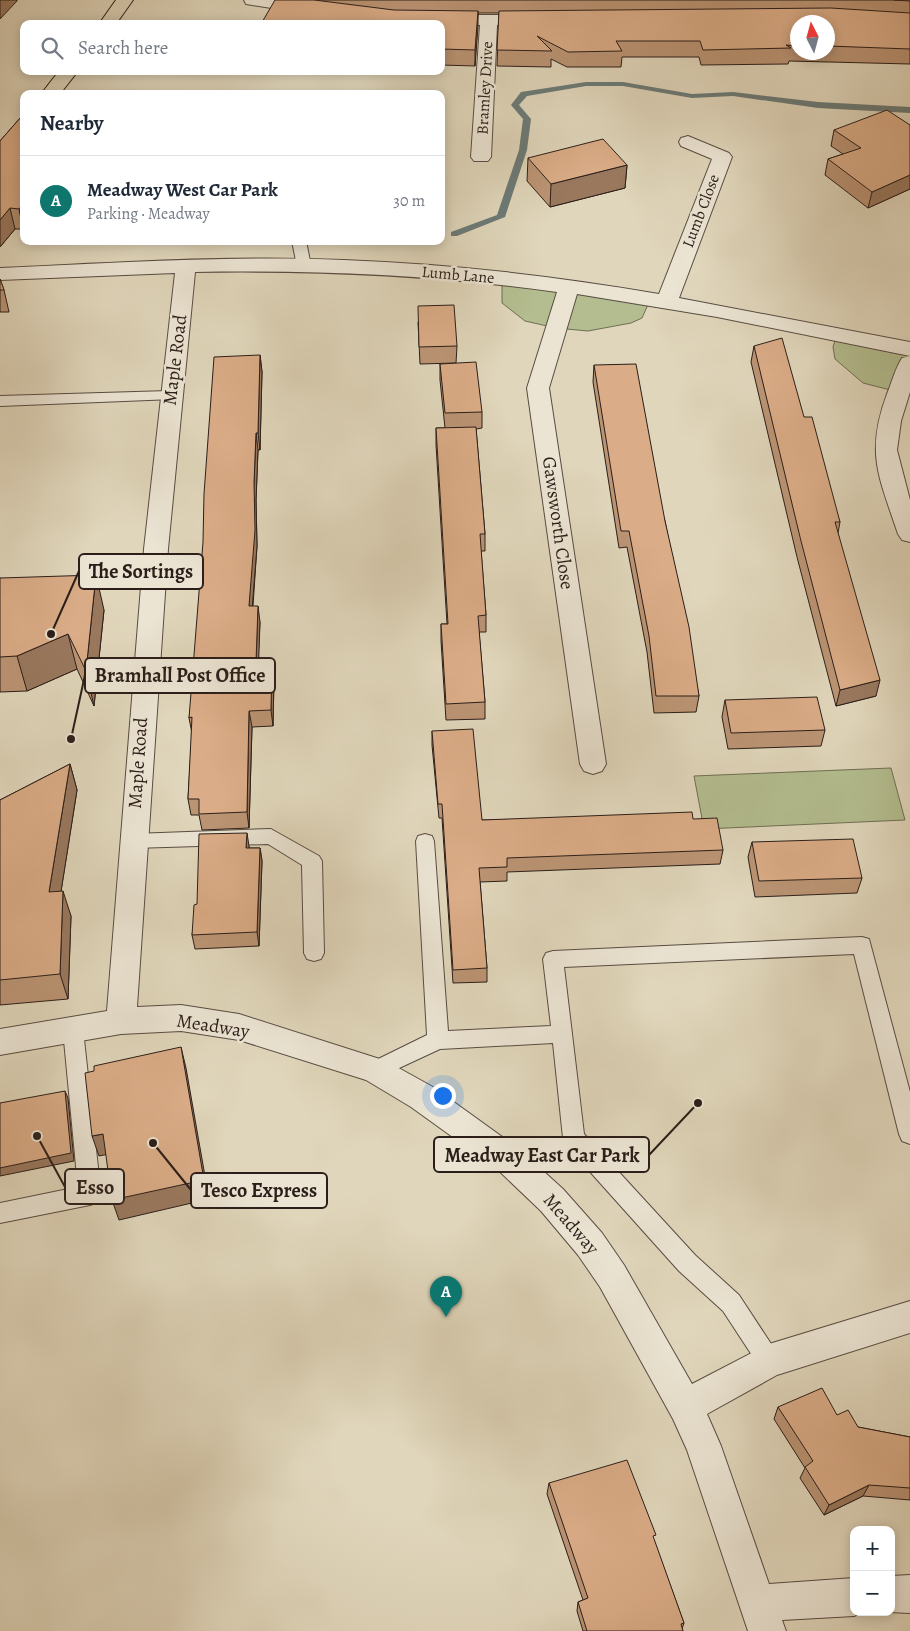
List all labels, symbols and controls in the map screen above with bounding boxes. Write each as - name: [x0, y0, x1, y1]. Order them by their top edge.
- north arrow: [790, 15, 835, 60]
- search box: [20, 20, 445, 75]
- icon: search: [38, 34, 66, 62]
- text: Search here: [78, 35, 168, 61]
- street label: Bramley Drive: [472, 41, 498, 135]
- text: Nearby: [40, 109, 103, 137]
- street label: Lumb Close: [677, 171, 725, 251]
- text: Meadway West Car Park: [87, 177, 278, 203]
- text: A: [51, 190, 61, 212]
- text: 30 m: [393, 190, 425, 212]
- text: Parking · Meadway: [87, 203, 210, 225]
- street label: Lumb Lane: [421, 261, 495, 289]
- street label: Maple Road: [157, 312, 194, 407]
- street label: Gawsworth Close: [536, 455, 580, 591]
- callout: The Sortings: [79, 554, 203, 589]
- text: The Sortings: [89, 558, 193, 585]
- callout: Bramhall Post Office: [85, 658, 275, 693]
- text: Bramhall Post Office: [95, 662, 265, 689]
- street label: Maple Road: [122, 716, 154, 809]
- street label: Meadway: [175, 1007, 252, 1045]
- your location: [430, 1083, 456, 1109]
- callout: Meadway East Car Park: [434, 1137, 649, 1172]
- text: Meadway East Car Park: [444, 1142, 640, 1169]
- callout: Esso: [65, 1169, 124, 1204]
- callout: Tesco Express: [191, 1173, 327, 1208]
- text: Esso: [76, 1174, 114, 1201]
- text: Tesco Express: [201, 1177, 317, 1204]
- street label: Meadway: [537, 1188, 605, 1261]
- pin: A: [430, 1276, 462, 1317]
- map controls: [850, 1526, 895, 1616]
- button: +: [850, 1526, 895, 1571]
- button: −: [850, 1571, 895, 1616]

